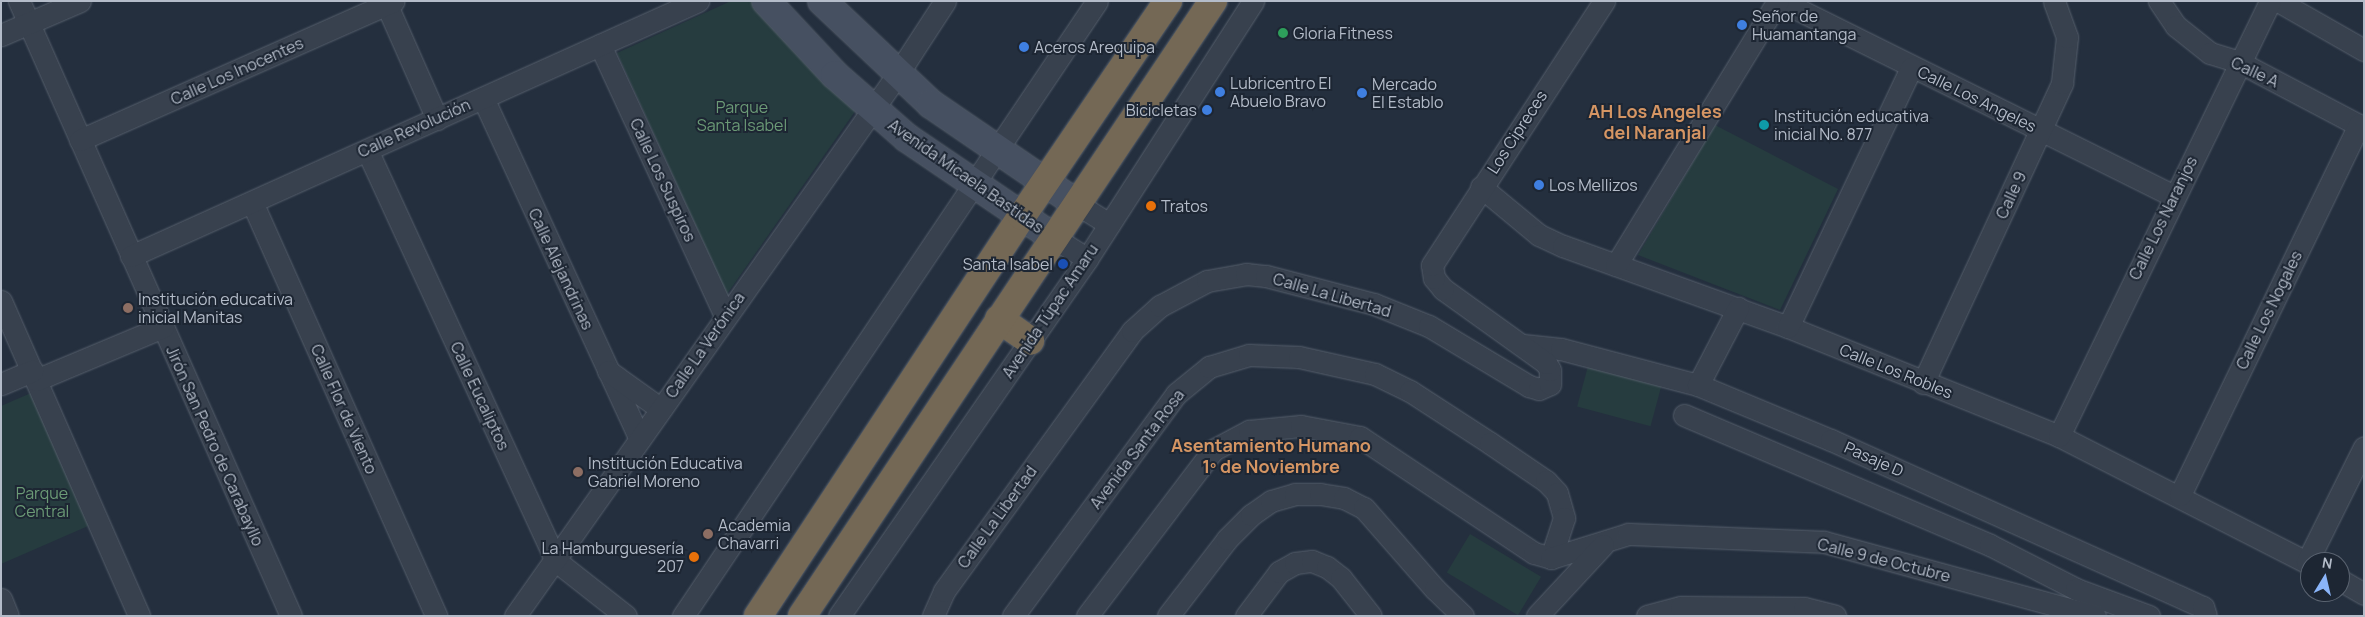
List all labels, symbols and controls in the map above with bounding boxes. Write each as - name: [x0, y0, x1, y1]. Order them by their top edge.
- place label: Señor de Huamantanga: [1752, 6, 1856, 44]
- marker: Señor de Huamantanga: [1736, 19, 1748, 31]
- place label: Gloria Fitness: [1293, 23, 1393, 43]
- marker: Gloria Fitness: [1277, 27, 1289, 39]
- street label: Calle Los Inocentes: [168, 33, 306, 109]
- place label: Aceros Arequipa: [1034, 37, 1155, 57]
- marker: Aceros Arequipa: [1018, 41, 1030, 53]
- street label: Calle A: [2228, 53, 2282, 91]
- street label: Calle Los Angeles: [1915, 62, 2039, 136]
- place label: Lubricentro El Abuelo Bravo: [1230, 73, 1331, 111]
- place label: Mercado El Establo: [1372, 74, 1444, 112]
- marker: Lubricentro El Abuelo Bravo: [1214, 86, 1226, 98]
- marker: Mercado El Establo: [1356, 87, 1368, 99]
- street label: Los Cipreces: [1483, 87, 1551, 177]
- street label: Calle Revolución: [355, 95, 473, 161]
- park label: Parque Santa Isabel: [697, 97, 787, 135]
- place label: Bicicletas: [1126, 100, 1197, 120]
- district label: AH Los Angeles del Naranjal: [1588, 101, 1722, 144]
- marker: Bicicletas: [1201, 104, 1213, 116]
- place label: Institución educativa inicial No. 877: [1774, 106, 1929, 144]
- street label: Calle Los Suspiros: [626, 115, 700, 245]
- street label: Avenida Micaela Bastidas: [885, 115, 1047, 237]
- marker: Institución educativa inicial No. 877: [1758, 119, 1770, 131]
- street label: Calle Los Naranjos: [2125, 153, 2201, 283]
- street label: Calle 9: [1992, 168, 2030, 222]
- place label: Los Mellizos: [1549, 175, 1638, 195]
- marker: Los Mellizos: [1533, 179, 1545, 191]
- place label: Tratos: [1161, 196, 1208, 216]
- marker: Tratos: [1145, 200, 1157, 212]
- street label: Calle Alejandrinas: [524, 205, 598, 333]
- street label: Avenida Túpac Amaru: [998, 240, 1102, 382]
- street label: Calle Los Nogales: [2232, 247, 2306, 373]
- place label: Santa Isabel: [963, 254, 1053, 274]
- marker: Santa Isabel: [1057, 258, 1069, 270]
- street label: Calle La Libertad: [1271, 269, 1393, 321]
- street label: Calle La Verónica: [661, 288, 749, 402]
- place label: Institución educativa inicial Manitas: [138, 289, 293, 327]
- marker: Institución educativa inicial Manitas: [122, 302, 134, 314]
- street label: Calle Eucaliptos: [446, 339, 514, 453]
- street label: Calle Los Robles: [1837, 340, 1955, 402]
- street label: Calle Flor de Viento: [307, 341, 381, 477]
- street label: Jirón San Pedro de Carabayllo: [162, 343, 268, 549]
- street label: Avenida Santa Rosa: [1086, 385, 1188, 513]
- district label: Asentamiento Humano 1º de Noviembre: [1171, 435, 1371, 478]
- street label: Pasaje D: [1841, 437, 1907, 481]
- place label: Institución Educativa Gabriel Moreno: [588, 453, 743, 491]
- street label: Calle La Libertad: [953, 462, 1041, 572]
- marker: Institución Educativa Gabriel Moreno: [572, 466, 584, 478]
- park label: Parque Central: [15, 483, 69, 521]
- place label: Academia Chavarri: [718, 515, 791, 553]
- marker: Academia Chavarri: [702, 528, 714, 540]
- street label: Calle 9 de Octubre: [1816, 534, 1952, 586]
- place label: La Hamburguesería 207: [541, 538, 684, 576]
- marker: La Hamburguesería 207: [688, 551, 700, 563]
- north arrow: [2300, 552, 2350, 602]
- text: N: [2321, 553, 2334, 573]

